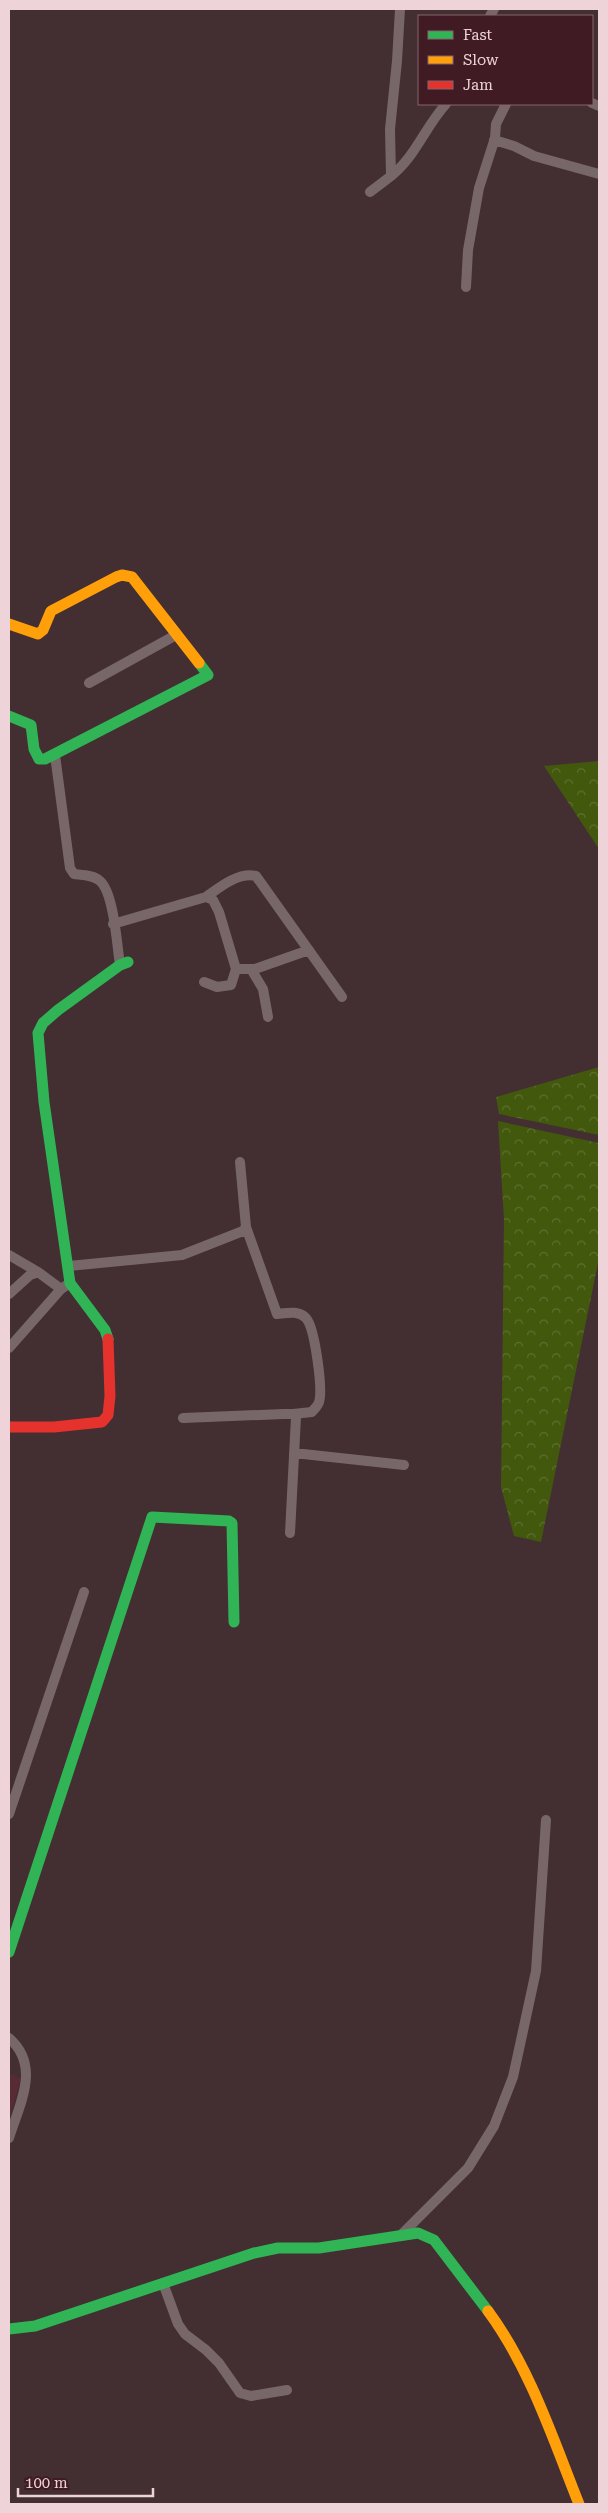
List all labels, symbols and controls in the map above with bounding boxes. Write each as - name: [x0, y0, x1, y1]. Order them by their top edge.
- legend: [418, 15, 593, 105]
- text: Fast: [463, 26, 493, 44]
- text: Slow: [463, 51, 499, 69]
- text: Jam: [463, 76, 493, 94]
- scale bar: [18, 2466, 152, 2498]
- text: 100 m: [25, 2474, 68, 2492]

